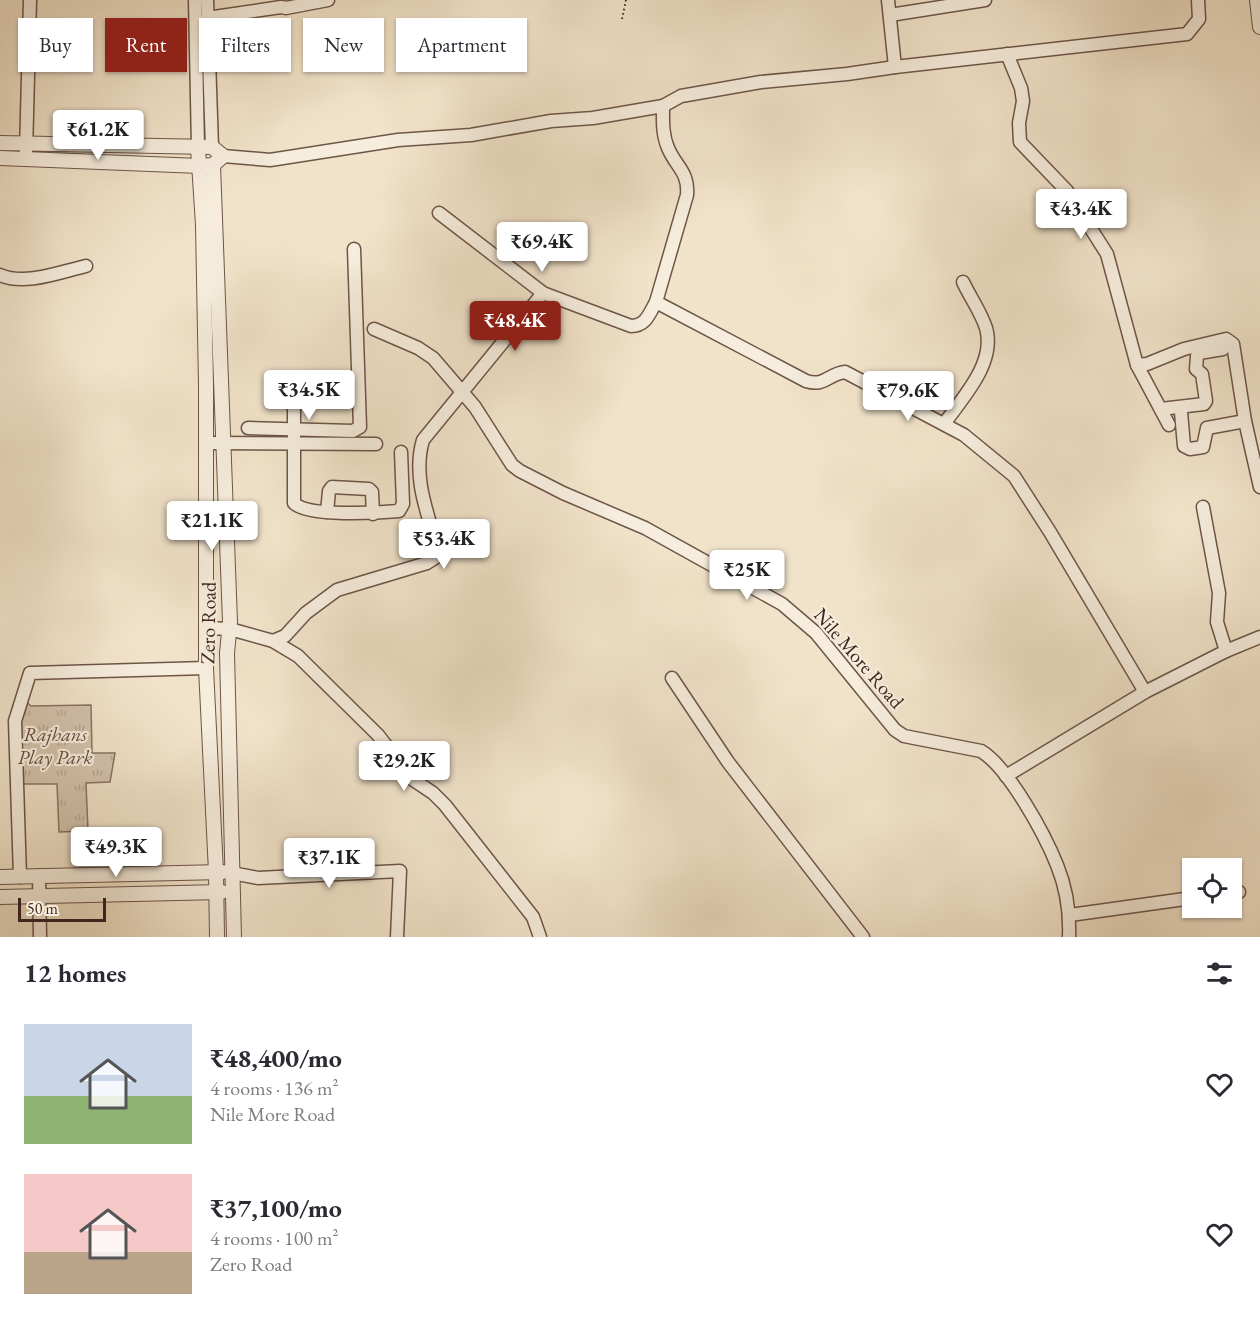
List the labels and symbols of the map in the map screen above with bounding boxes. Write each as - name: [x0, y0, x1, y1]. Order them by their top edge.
- pin: ₹61.2K: [49, 110, 147, 161]
- pin: ₹43.4K: [1032, 189, 1130, 240]
- pin: ₹69.4K: [493, 222, 591, 273]
- pin: ₹48.4K: [466, 301, 564, 352]
- pin: ₹34.5K: [260, 370, 358, 421]
- pin: ₹79.6K: [859, 371, 957, 422]
- pin: ₹21.1K: [163, 501, 261, 552]
- pin: ₹53.4K: [395, 519, 493, 570]
- pin: ₹25K: [711, 550, 783, 601]
- street label: Zero Road: [194, 581, 222, 664]
- street label: Nile More Road: [808, 602, 910, 714]
- park label: Rajhans Play Park: [17, 721, 93, 770]
- pin: ₹29.2K: [355, 741, 453, 792]
- pin: ₹49.3K: [67, 827, 165, 878]
- pin: ₹37.1K: [280, 838, 378, 889]
- scale bar: [18, 895, 106, 922]

